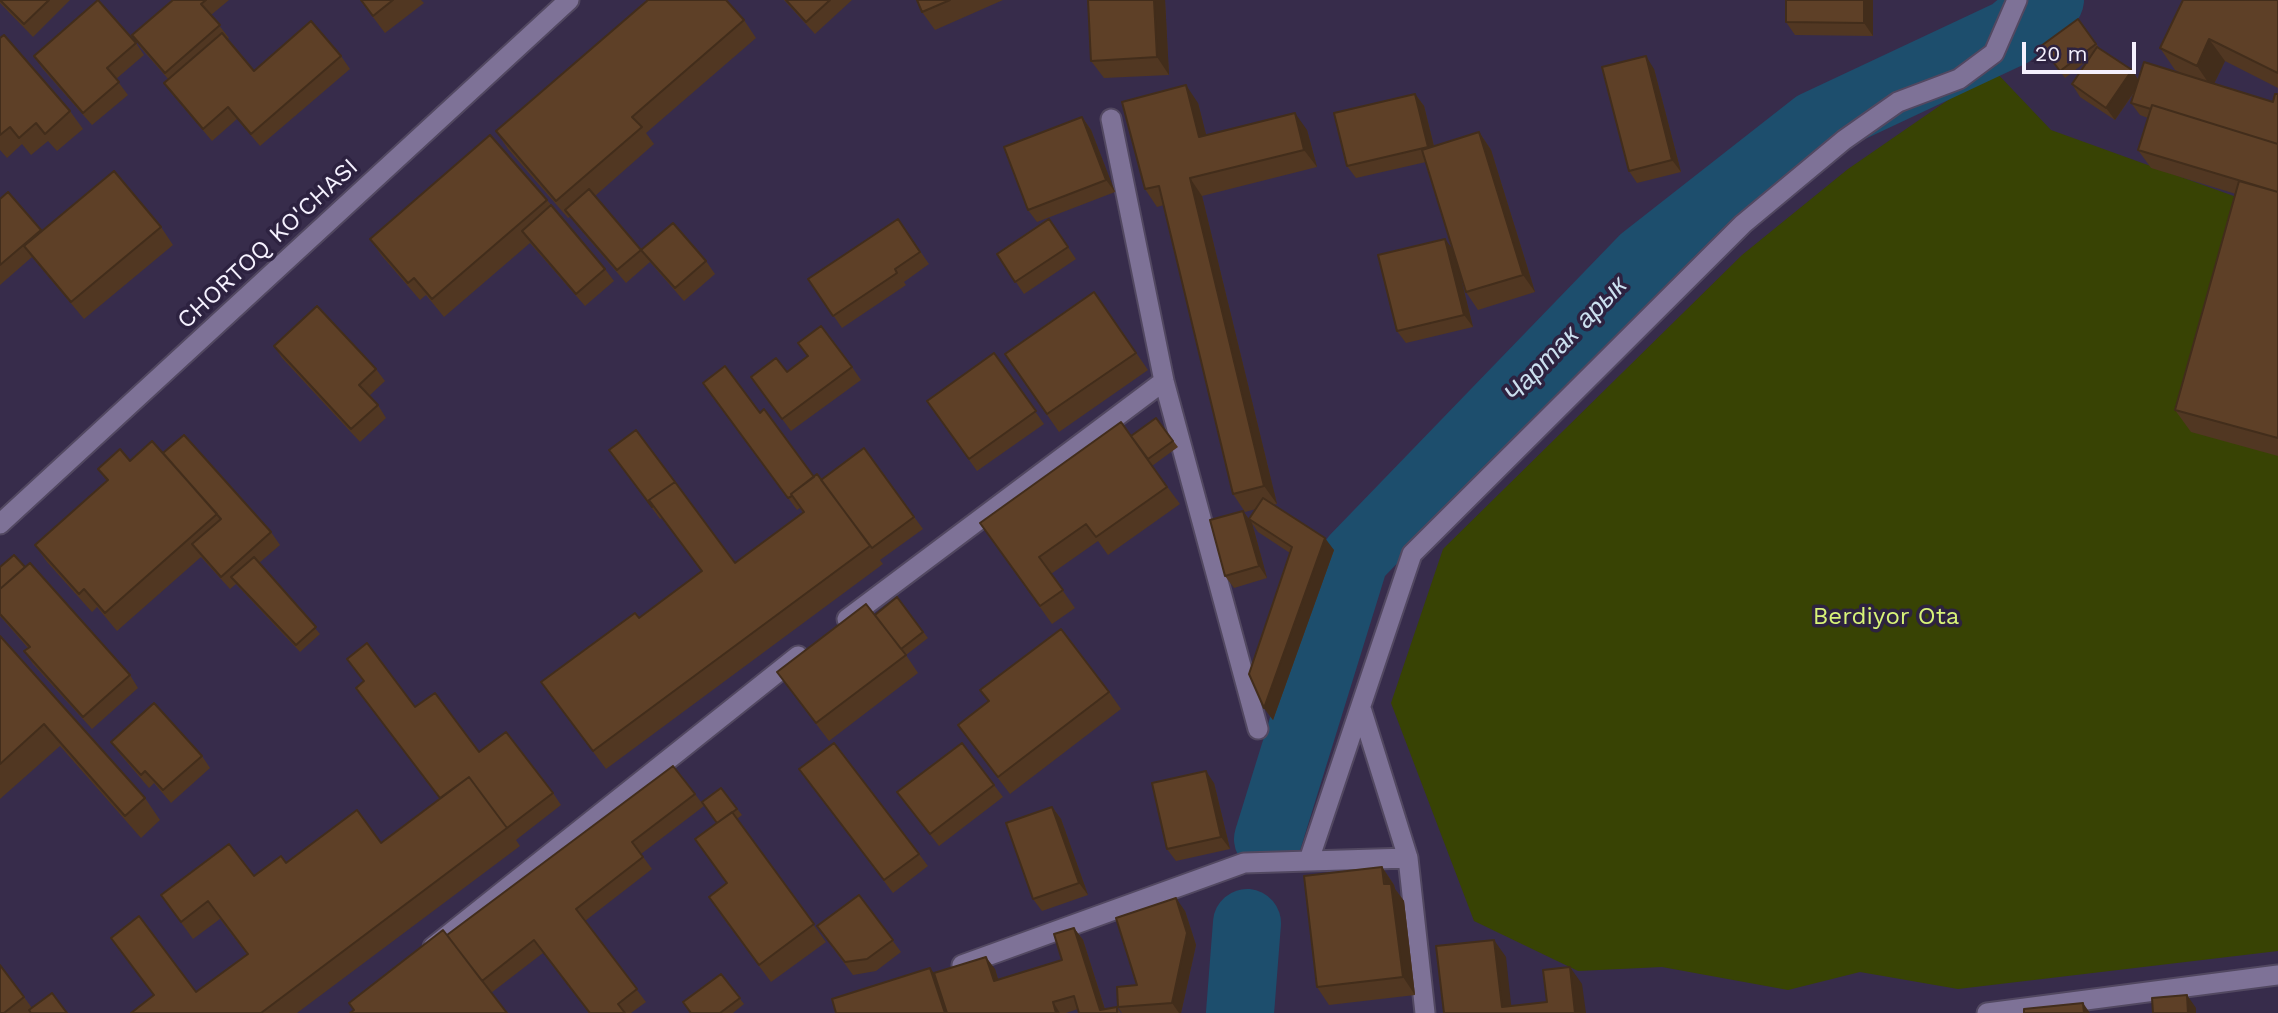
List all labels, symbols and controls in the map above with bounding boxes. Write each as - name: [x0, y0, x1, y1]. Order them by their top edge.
- scale bar: [2026, 28, 2140, 72]
- text: 20 m: [2035, 41, 2087, 66]
- street label: CHORTOQ KO'CHASI: [172, 153, 364, 335]
- water label: Чартак арык: [1498, 270, 1634, 410]
- park label: Berdiyor Ota: [1813, 603, 1959, 631]

